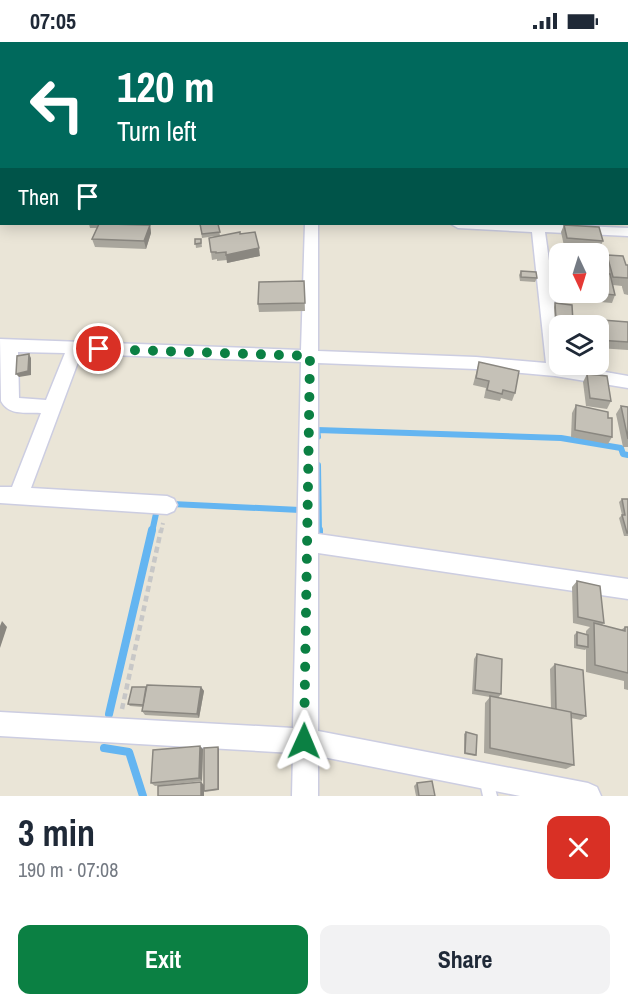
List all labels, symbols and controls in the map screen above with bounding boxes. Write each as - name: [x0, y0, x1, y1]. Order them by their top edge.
- text: 07:05: [30, 6, 76, 36]
- text: 120 m: [117, 59, 215, 115]
- icon: left: [18, 66, 96, 144]
- text: Turn left: [117, 113, 196, 149]
- icon: arrive: [71, 180, 104, 213]
- text: Then: [18, 182, 59, 212]
- north arrow: [549, 243, 609, 303]
- map controls: [549, 243, 609, 375]
- button: layers: [549, 315, 609, 375]
- pin: [73, 323, 124, 374]
- icon: arrive: [82, 332, 115, 365]
- position arrow: [272, 709, 336, 773]
- text: 3 min: [18, 809, 95, 857]
- button: close: [547, 816, 610, 879]
- text: 190 m · 07:08: [18, 856, 118, 883]
- button: Exit: [18, 925, 308, 994]
- button: Share: [320, 925, 610, 994]

